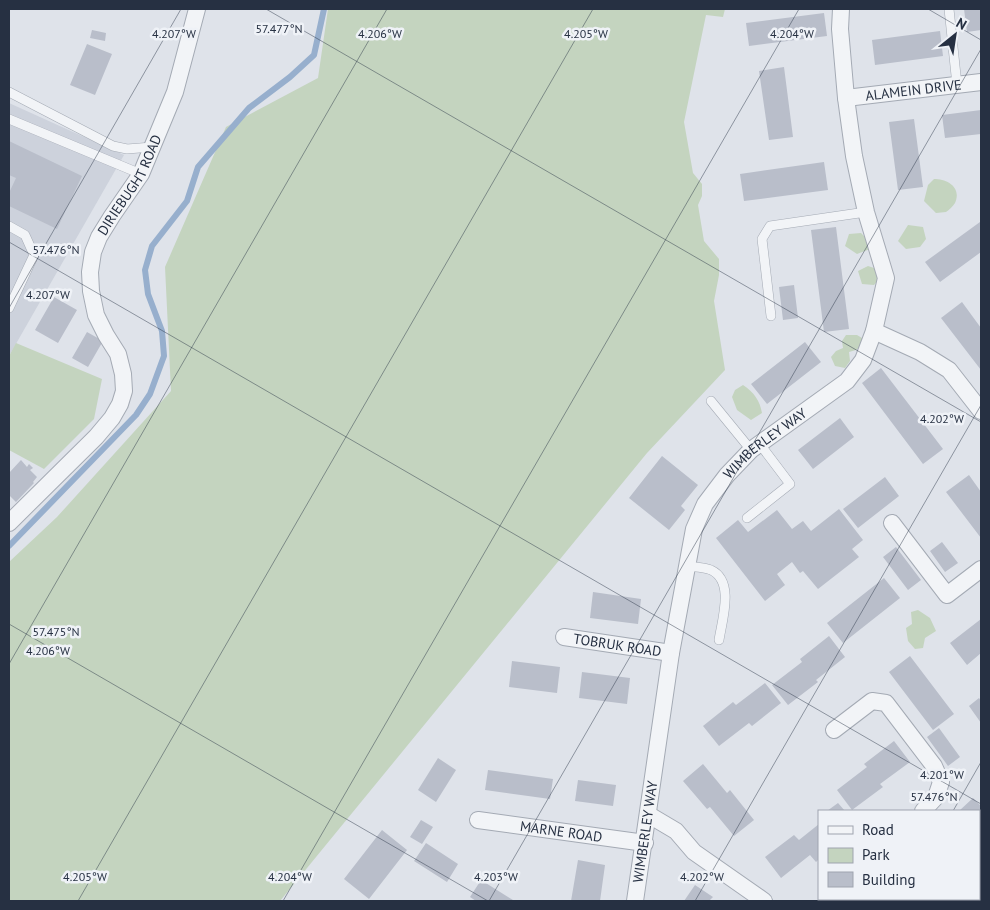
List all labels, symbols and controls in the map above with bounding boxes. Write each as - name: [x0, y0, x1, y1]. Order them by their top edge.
- north arrow: [930, 10, 980, 60]
- text: N: [953, 14, 970, 34]
- text: 57.477°N: [255, 21, 303, 36]
- text: 4.207°W: [152, 26, 196, 41]
- text: 4.206°W: [358, 26, 402, 41]
- text: 4.205°W: [564, 26, 608, 41]
- text: 4.204°W: [770, 26, 814, 41]
- street label: ALAMEIN DRIVE: [864, 75, 963, 105]
- street label: DIRIEBUGHT ROAD: [93, 132, 165, 238]
- text: 57.476°N: [32, 242, 80, 257]
- text: 4.207°W: [26, 287, 70, 302]
- street label: WIMBERLEY WAY: [719, 404, 810, 483]
- text: 4.202°W: [920, 411, 964, 426]
- text: 57.475°N: [32, 624, 80, 639]
- street label: TOBRUK ROAD: [572, 630, 663, 660]
- text: 4.206°W: [26, 643, 70, 658]
- text: 4.201°W: [920, 767, 964, 782]
- street label: WIMBERLEY WAY: [629, 779, 661, 884]
- text: 57.476°N: [910, 789, 958, 804]
- legend: [818, 810, 980, 900]
- street label: MARNE ROAD: [519, 817, 603, 846]
- text: Road: [862, 820, 894, 839]
- text: Park: [862, 845, 890, 864]
- text: 4.205°W: [63, 869, 107, 884]
- text: 4.204°W: [268, 869, 312, 884]
- text: 4.203°W: [474, 869, 518, 884]
- text: 4.202°W: [680, 869, 724, 884]
- text: Building: [862, 870, 916, 889]

